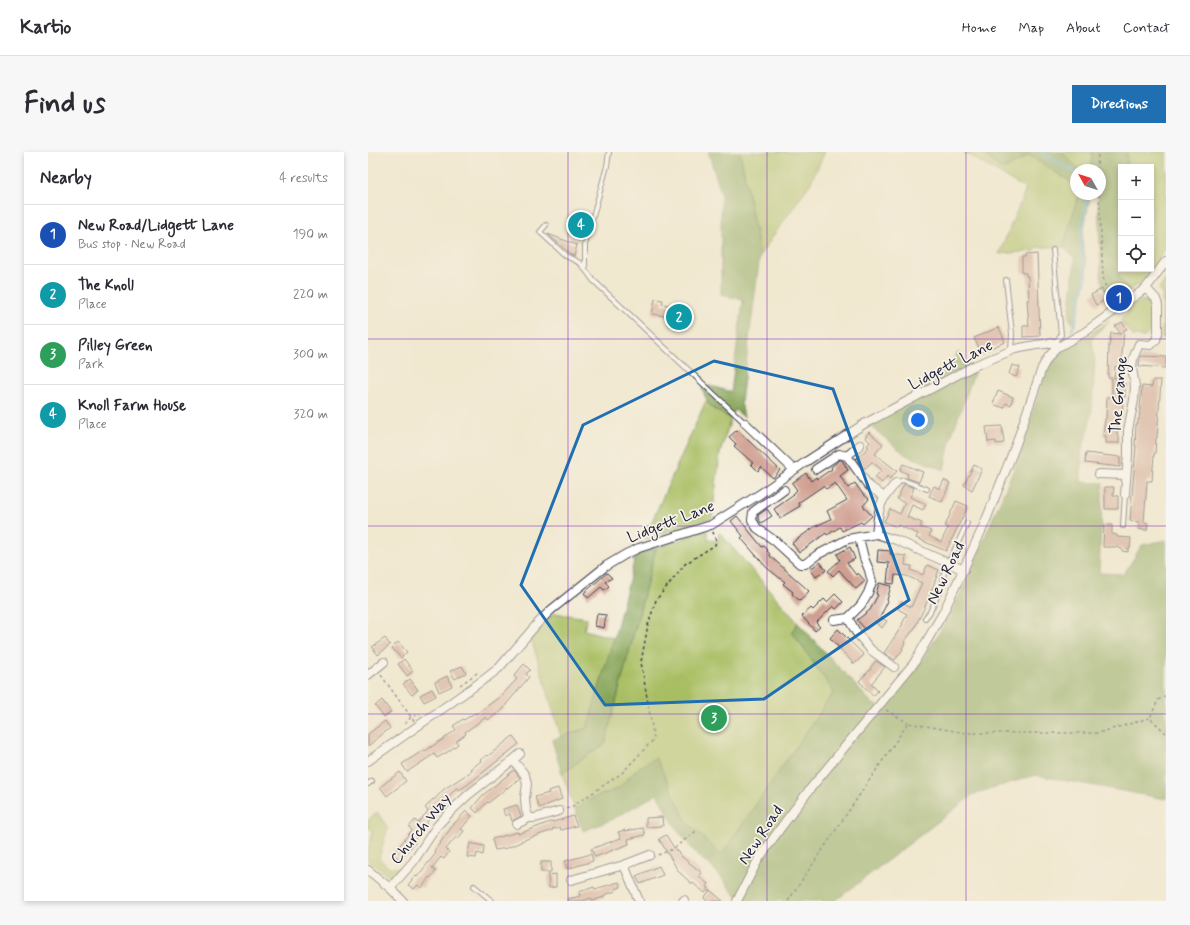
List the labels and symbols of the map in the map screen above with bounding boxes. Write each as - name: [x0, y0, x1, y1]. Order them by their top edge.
- north arrow: [1070, 164, 1106, 200]
- pin: 4: [568, 210, 594, 240]
- pin: 1: [1106, 283, 1132, 313]
- pin: 2: [666, 302, 692, 332]
- street label: Lidgett Lane: [905, 335, 997, 396]
- street label: The Grange: [1105, 355, 1134, 435]
- your location: [908, 410, 928, 430]
- street label: Lidgett Lane: [624, 496, 718, 549]
- street label: New Road: [922, 538, 970, 608]
- pin: 3: [701, 703, 727, 733]
- street label: Church Way: [386, 789, 456, 869]
- street label: New Road: [733, 801, 789, 869]

